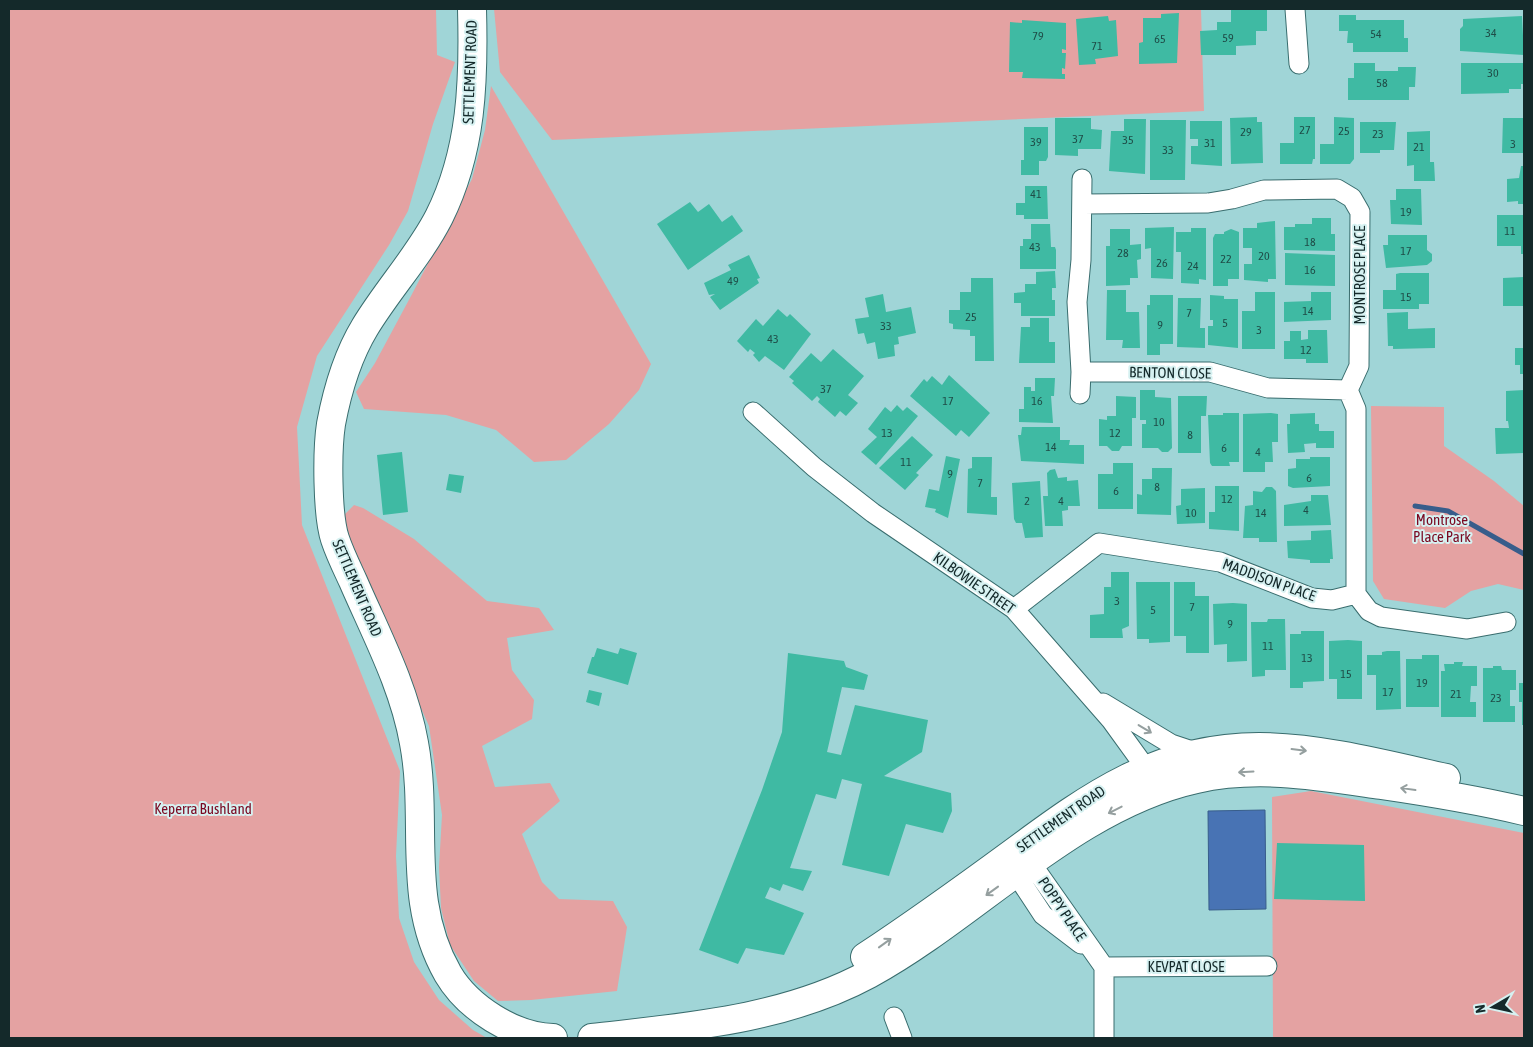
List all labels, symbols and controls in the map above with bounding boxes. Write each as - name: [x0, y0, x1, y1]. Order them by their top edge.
- street label: SETTLEMENT ROAD: [459, 20, 480, 124]
- house number: 34: [1485, 26, 1497, 40]
- house number: 54: [1370, 27, 1382, 41]
- house number: 79: [1032, 29, 1044, 43]
- house number: 59: [1222, 31, 1234, 45]
- house number: 65: [1154, 32, 1166, 46]
- house number: 71: [1091, 39, 1103, 53]
- house number: 30: [1487, 66, 1499, 80]
- house number: 58: [1376, 76, 1388, 90]
- house number: 27: [1299, 123, 1311, 137]
- house number: 25: [1338, 124, 1350, 138]
- house number: 29: [1240, 125, 1252, 139]
- house number: 23: [1372, 127, 1384, 141]
- house number: 37: [1072, 132, 1084, 146]
- house number: 35: [1122, 133, 1134, 147]
- house number: 39: [1030, 135, 1042, 149]
- house number: 31: [1204, 136, 1216, 150]
- house number: 3: [1510, 137, 1516, 151]
- house number: 21: [1413, 140, 1425, 154]
- house number: 33: [1162, 143, 1174, 157]
- house number: 41: [1030, 187, 1042, 201]
- house number: 19: [1400, 205, 1412, 219]
- house number: 11: [1504, 224, 1516, 238]
- street label: MONTROSE PLACE: [1351, 225, 1368, 324]
- house number: 18: [1304, 235, 1316, 249]
- house number: 43: [1029, 240, 1041, 254]
- house number: 17: [1400, 244, 1412, 258]
- house number: 28: [1117, 246, 1129, 260]
- house number: 20: [1258, 249, 1270, 263]
- house number: 22: [1220, 252, 1232, 266]
- house number: 26: [1156, 256, 1168, 270]
- house number: 24: [1187, 259, 1199, 273]
- house number: 16: [1304, 263, 1316, 277]
- house number: 49: [727, 274, 739, 288]
- house number: 15: [1400, 290, 1412, 304]
- house number: 14: [1302, 304, 1314, 318]
- house number: 7: [1186, 306, 1192, 320]
- house number: 25: [965, 310, 977, 324]
- house number: 5: [1222, 316, 1228, 330]
- house number: 9: [1157, 318, 1163, 332]
- house number: 33: [880, 319, 892, 333]
- house number: 3: [1256, 323, 1262, 337]
- house number: 43: [767, 332, 779, 346]
- house number: 12: [1300, 343, 1312, 357]
- street label: BENTON CLOSE: [1129, 363, 1212, 382]
- house number: 37: [820, 382, 832, 396]
- house number: 17: [942, 394, 954, 408]
- house number: 16: [1031, 394, 1043, 408]
- house number: 10: [1153, 415, 1165, 429]
- house number: 13: [881, 426, 893, 440]
- house number: 12: [1109, 426, 1121, 440]
- house number: 8: [1187, 428, 1193, 442]
- house number: 14: [1045, 440, 1057, 454]
- house number: 6: [1221, 441, 1227, 455]
- house number: 4: [1255, 445, 1261, 459]
- house number: 11: [900, 455, 912, 469]
- house number: 9: [947, 467, 953, 481]
- house number: 6: [1306, 471, 1312, 485]
- house number: 7: [977, 476, 983, 490]
- house number: 8: [1154, 480, 1160, 494]
- house number: 6: [1113, 484, 1119, 498]
- house number: 12: [1221, 492, 1233, 506]
- house number: 2: [1024, 494, 1030, 508]
- house number: 4: [1058, 494, 1064, 508]
- house number: 4: [1303, 503, 1309, 517]
- house number: 10: [1185, 506, 1197, 520]
- house number: 14: [1255, 506, 1267, 520]
- park label: Montrose Place Park: [1413, 511, 1471, 545]
- street label: SETTLEMENT ROAD: [329, 537, 386, 639]
- street label: KILBOWIE STREET: [930, 548, 1019, 617]
- street label: MADDISON PLACE: [1220, 555, 1319, 604]
- house number: 3: [1114, 594, 1120, 608]
- house number: 7: [1189, 600, 1195, 614]
- house number: 5: [1150, 603, 1156, 617]
- house number: 9: [1227, 617, 1233, 631]
- house number: 11: [1262, 639, 1274, 653]
- house number: 13: [1301, 651, 1313, 665]
- house number: 15: [1340, 667, 1352, 681]
- house number: 19: [1416, 676, 1428, 690]
- house number: 17: [1382, 685, 1394, 699]
- house number: 21: [1450, 687, 1462, 701]
- house number: 23: [1490, 691, 1502, 705]
- one-way arrow: [1138, 724, 1152, 734]
- one-way arrow: [1291, 745, 1307, 755]
- one-way arrow: [1239, 768, 1255, 777]
- street label: SETTLEMENT ROAD: [1013, 782, 1108, 855]
- one-way arrow: [1400, 784, 1416, 794]
- park label: Keperra Bushland: [154, 800, 252, 817]
- one-way arrow: [1109, 805, 1123, 815]
- street label: POPPY PLACE: [1035, 874, 1090, 944]
- one-way arrow: [986, 886, 999, 897]
- one-way arrow: [878, 938, 892, 948]
- street label: KEVPAT CLOSE: [1148, 958, 1225, 975]
- north arrow: [1468, 982, 1518, 1032]
- text: N: [1472, 1004, 1489, 1014]

